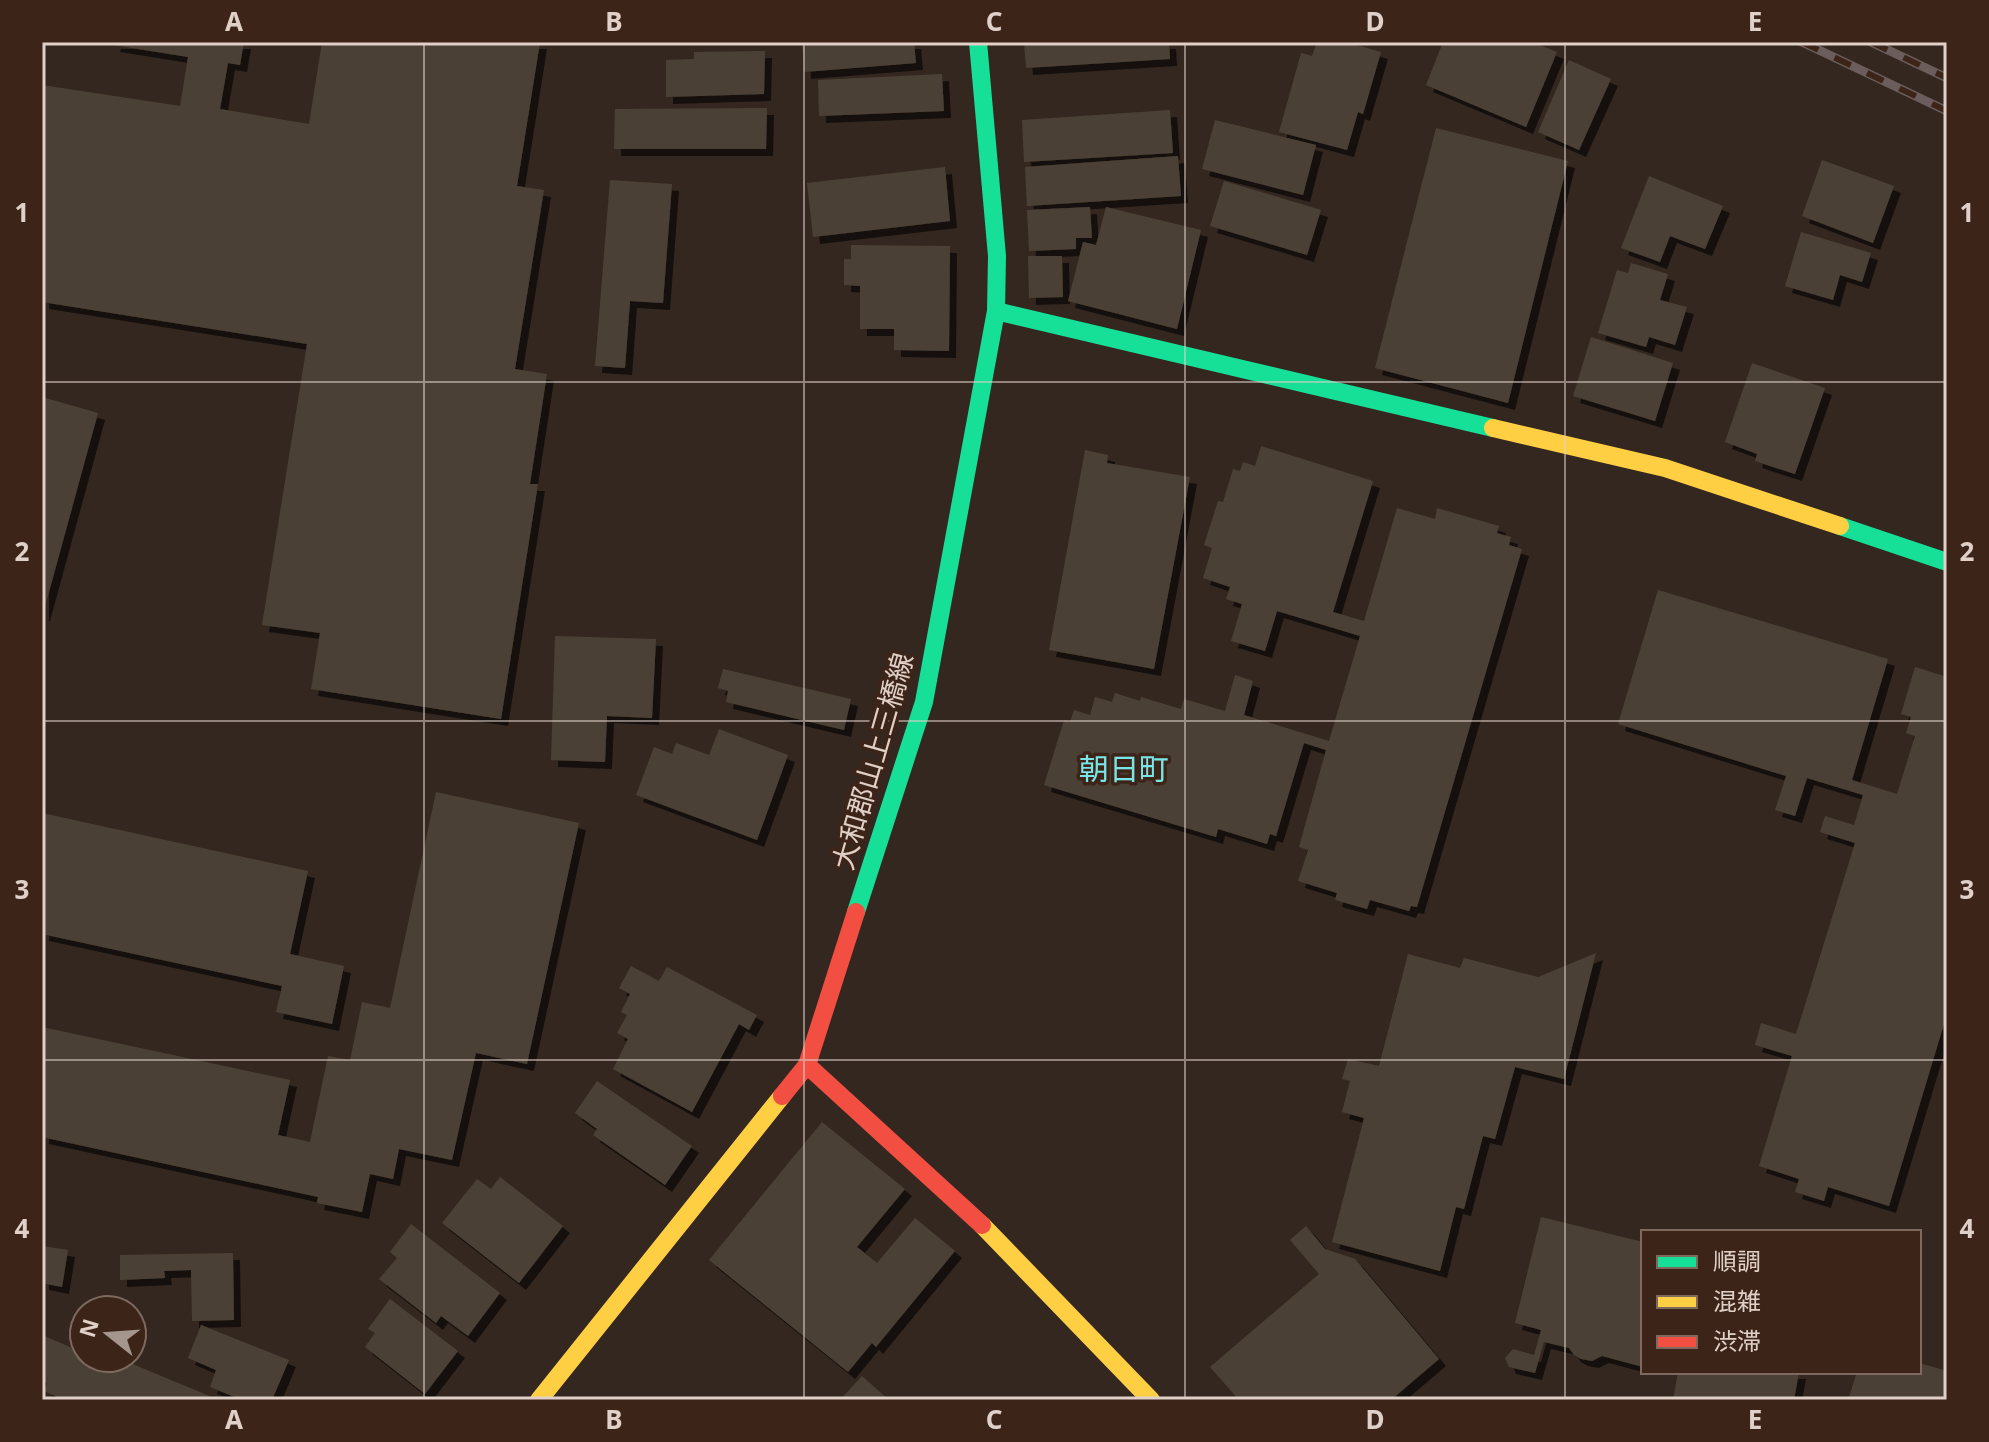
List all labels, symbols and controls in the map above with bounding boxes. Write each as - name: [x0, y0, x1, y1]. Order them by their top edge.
- text: A: [225, 3, 243, 39]
- text: B: [605, 3, 623, 39]
- text: C: [986, 3, 1002, 39]
- text: D: [1365, 3, 1385, 39]
- text: E: [1748, 3, 1762, 39]
- text: 1: [15, 194, 29, 230]
- text: 1: [1960, 194, 1974, 230]
- text: 2: [15, 533, 30, 569]
- text: 2: [1960, 533, 1975, 569]
- street label: 大和郡山上三橋線: [823, 648, 921, 874]
- district label: 朝日町: [1079, 748, 1169, 789]
- text: 3: [15, 871, 29, 907]
- text: 3: [1960, 871, 1974, 907]
- text: 4: [15, 1210, 30, 1246]
- text: 4: [1960, 1210, 1975, 1246]
- legend: [1641, 1230, 1921, 1374]
- text: 順調: [1713, 1244, 1761, 1277]
- text: 混雑: [1713, 1284, 1761, 1317]
- north arrow: [68, 1294, 148, 1374]
- text: N: [71, 1315, 105, 1341]
- text: 渋滞: [1713, 1324, 1761, 1357]
- text: A: [225, 1401, 243, 1437]
- text: B: [605, 1401, 623, 1437]
- text: C: [986, 1401, 1002, 1437]
- text: D: [1365, 1401, 1385, 1437]
- text: E: [1748, 1401, 1762, 1437]

